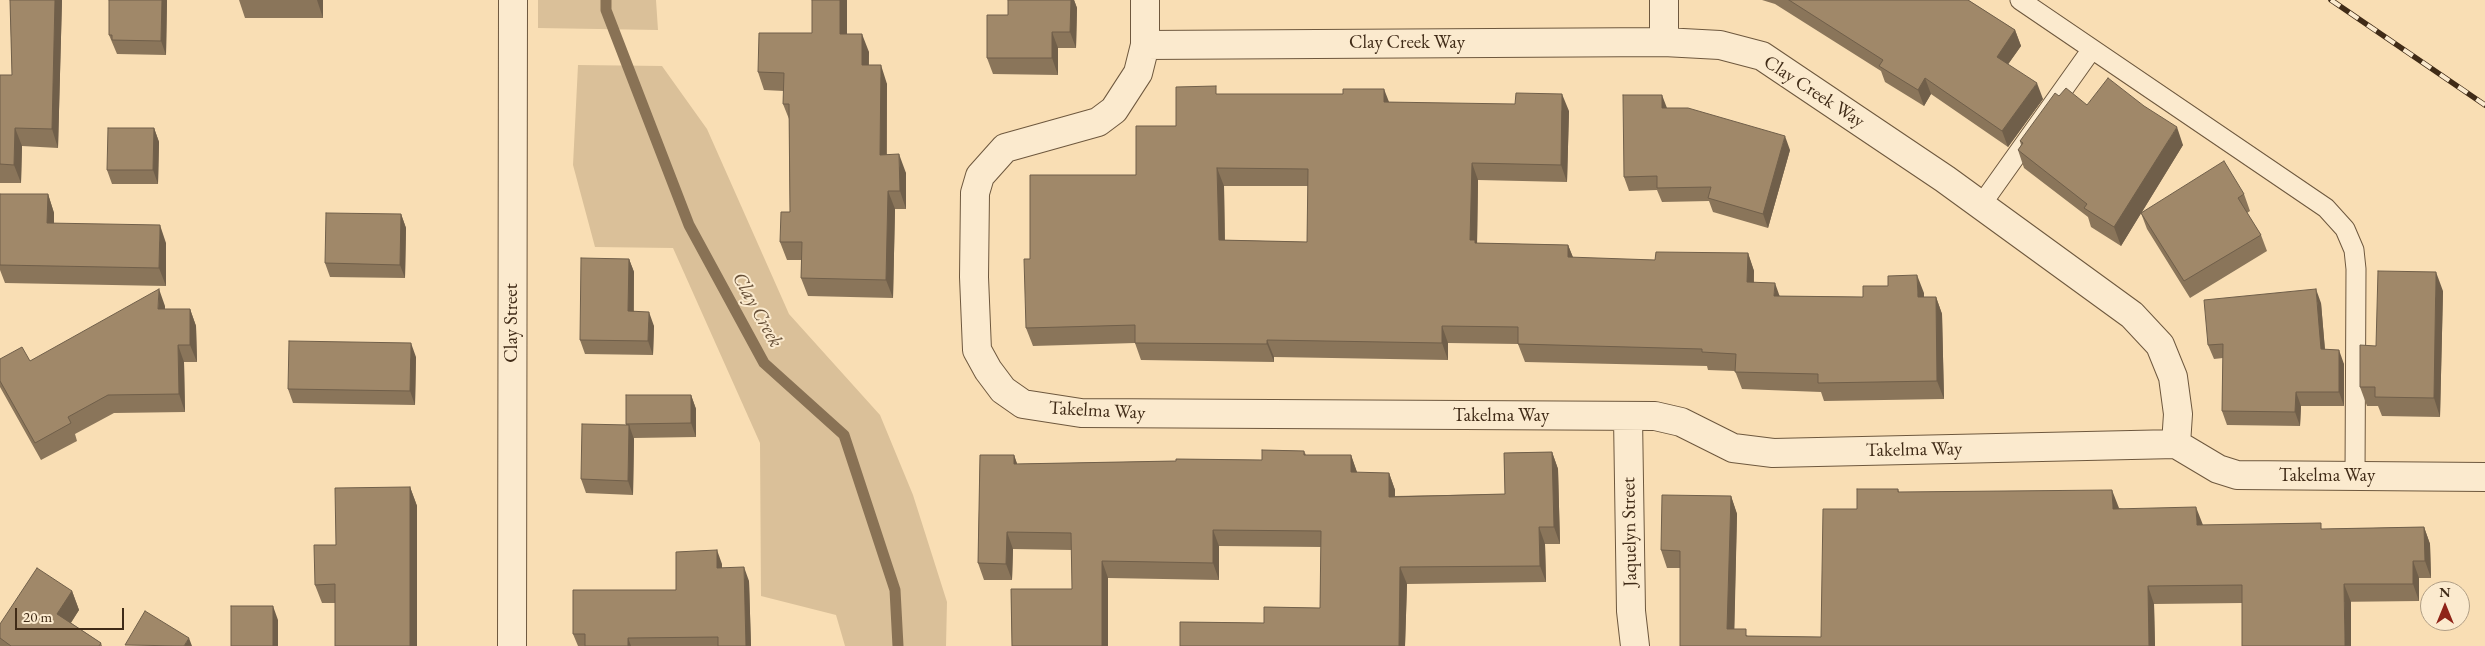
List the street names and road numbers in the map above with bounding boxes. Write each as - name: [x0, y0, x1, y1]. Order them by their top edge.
- street label: Clay Creek Way: [1349, 32, 1465, 54]
- street label: Clay Creek Way: [1759, 51, 1869, 133]
- street label: Clay Street: [501, 283, 523, 363]
- street label: Takelma Way: [1048, 397, 1146, 425]
- street label: Takelma Way: [1453, 405, 1549, 427]
- street label: Takelma Way: [1866, 438, 1962, 462]
- street label: Takelma Way: [2279, 465, 2375, 487]
- street label: Jaquelyn Street: [1618, 477, 1642, 587]

